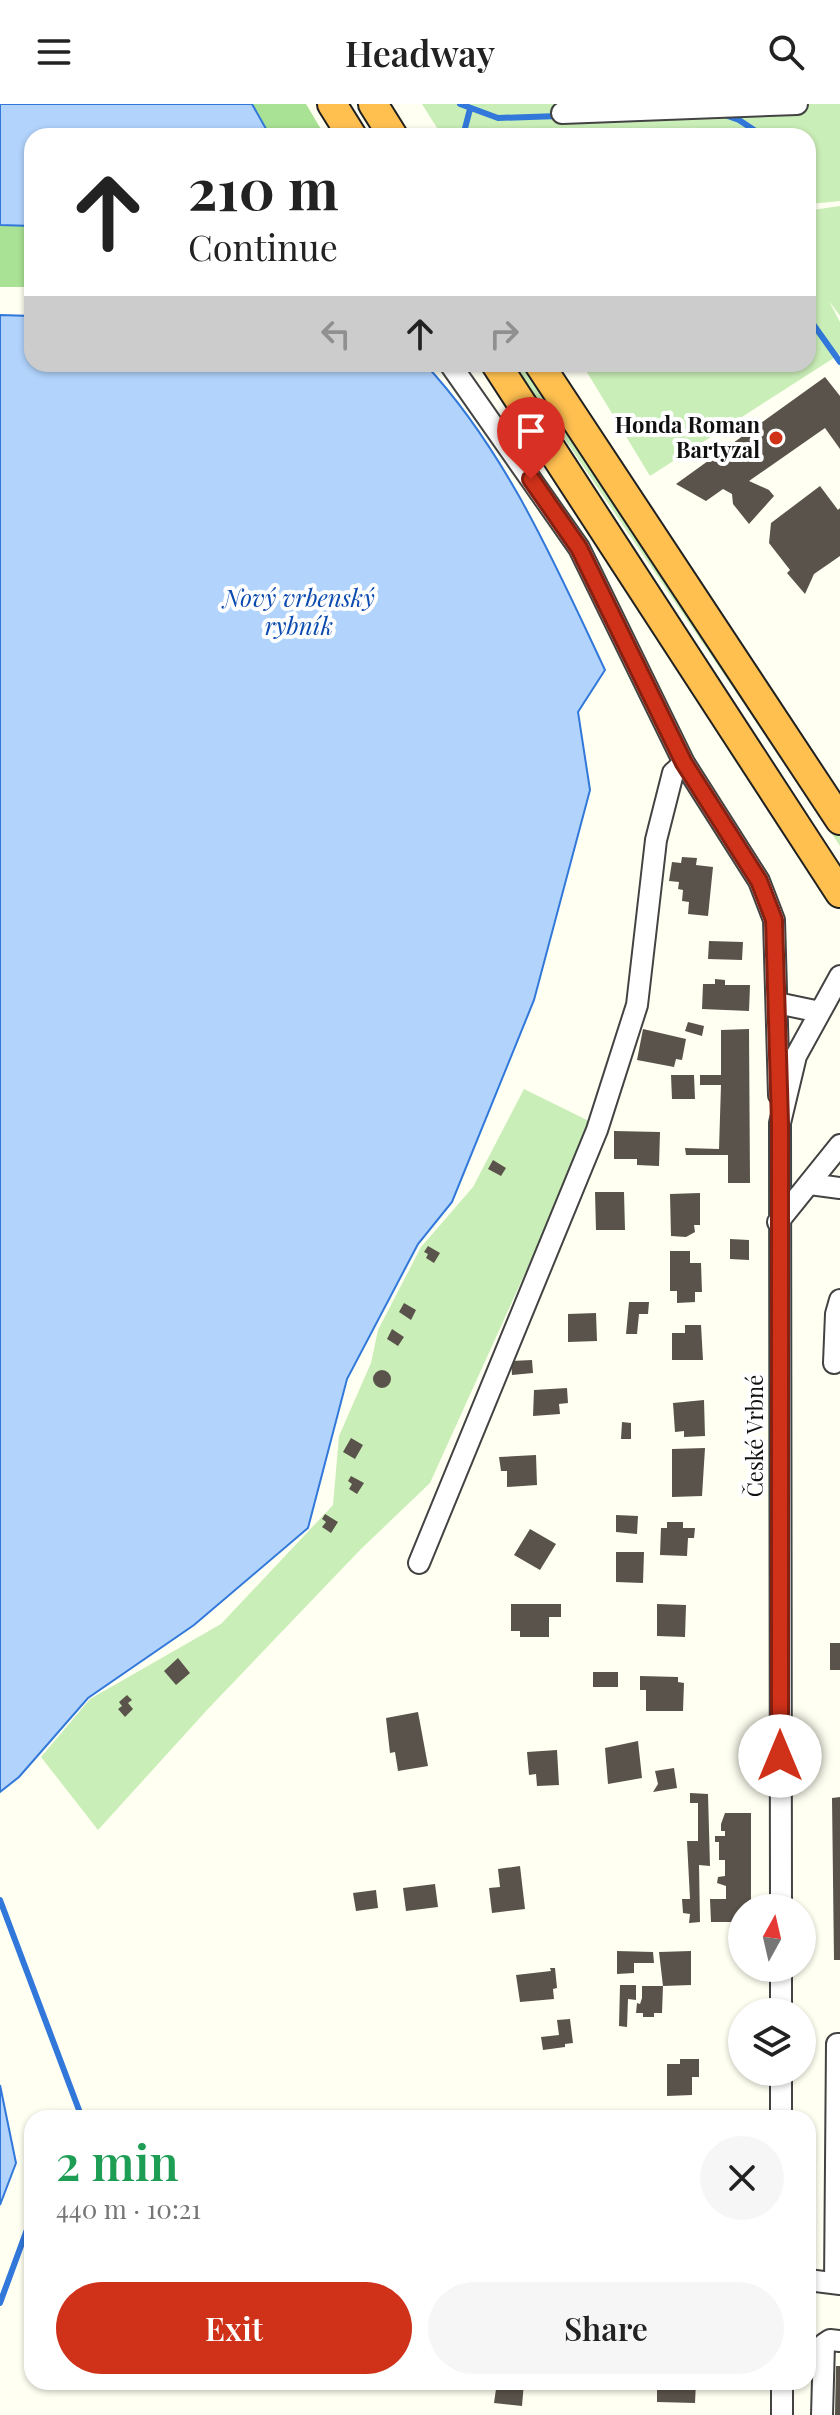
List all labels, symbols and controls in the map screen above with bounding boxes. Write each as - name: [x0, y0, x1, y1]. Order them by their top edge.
- text: Headway: [345, 28, 495, 76]
- icon: menu: [32, 30, 76, 74]
- icon: search: [764, 30, 808, 74]
- text: 210 m: [188, 150, 339, 225]
- icon: ahead: [56, 160, 160, 264]
- text: Continue: [188, 222, 338, 270]
- icon: left: [314, 312, 358, 356]
- icon: ahead: [398, 312, 442, 356]
- icon: right: [482, 312, 526, 356]
- pin: [497, 397, 565, 479]
- icon: arrive: [509, 409, 553, 453]
- place label: Honda Roman Bartyzal: [615, 409, 760, 464]
- marker: Honda Roman Bartyzal: [767, 429, 785, 447]
- water label: Nový vrbenský rybník: [221, 581, 375, 641]
- street label: České Vrbné: [739, 1375, 769, 1497]
- position arrow: [738, 1714, 822, 1798]
- north arrow: [728, 1894, 816, 1982]
- map controls: [728, 1894, 816, 2086]
- button: layers: [728, 1998, 816, 2086]
- text: 2 min: [56, 2129, 179, 2193]
- button: close: [700, 2136, 784, 2220]
- text: 440 m · 10:21: [56, 2191, 201, 2226]
- button: Exit: [56, 2282, 412, 2374]
- button: Share: [428, 2282, 784, 2374]

